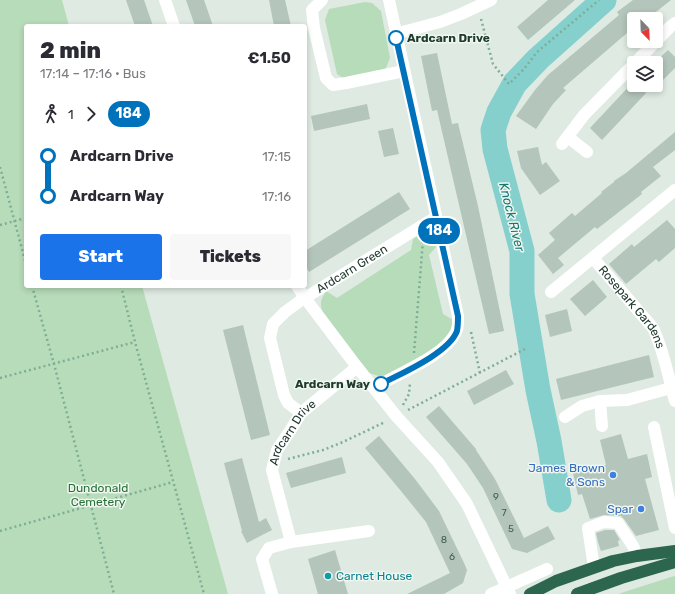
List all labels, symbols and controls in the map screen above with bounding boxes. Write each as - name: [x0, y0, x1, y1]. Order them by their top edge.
- north arrow: [627, 12, 663, 48]
- map controls: [627, 12, 663, 92]
- marker: Ardcarn Drive: [388, 30, 404, 46]
- place label: Ardcarn Drive: [407, 31, 490, 45]
- text: 2 min: [40, 37, 101, 64]
- text: €1.50: [248, 49, 291, 67]
- button: layers: [627, 56, 663, 92]
- text: 17:14 – 17:16 · Bus: [40, 66, 146, 81]
- icon: walk: [40, 103, 62, 125]
- icon: forward: [80, 103, 102, 125]
- text: 184: [116, 105, 142, 122]
- text: 1: [68, 107, 74, 122]
- text: Ardcarn Drive: [70, 147, 174, 165]
- text: 17:15: [262, 149, 291, 164]
- water label: Knock River: [496, 181, 528, 254]
- text: Ardcarn Way: [70, 187, 164, 205]
- text: 17:16: [262, 189, 291, 204]
- line badge: 184: [416, 218, 462, 244]
- text: 184: [426, 222, 452, 239]
- button: Start: [40, 234, 162, 280]
- button: Tickets: [170, 234, 291, 280]
- street label: Ardcarn Green: [314, 242, 390, 296]
- street label: Rosepark Gardens: [596, 263, 668, 350]
- marker: Ardcarn Way: [373, 376, 389, 392]
- place label: Ardcarn Way: [295, 377, 370, 391]
- street label: Ardcarn Drive: [266, 397, 319, 467]
- place label: James Brown & Sons: [528, 461, 605, 489]
- marker: James Brown & Sons: [608, 470, 618, 480]
- park label: Dundonald Cemetery: [68, 481, 128, 509]
- house number: 9: [493, 491, 499, 503]
- place label: Spar: [607, 502, 633, 516]
- marker: Spar: [636, 504, 646, 514]
- house number: 7: [501, 507, 507, 519]
- house number: 5: [508, 523, 514, 535]
- house number: 8: [441, 534, 447, 546]
- house number: 6: [449, 551, 455, 563]
- place label: Carnet House: [336, 569, 413, 583]
- marker: Carnet House: [323, 571, 333, 581]

